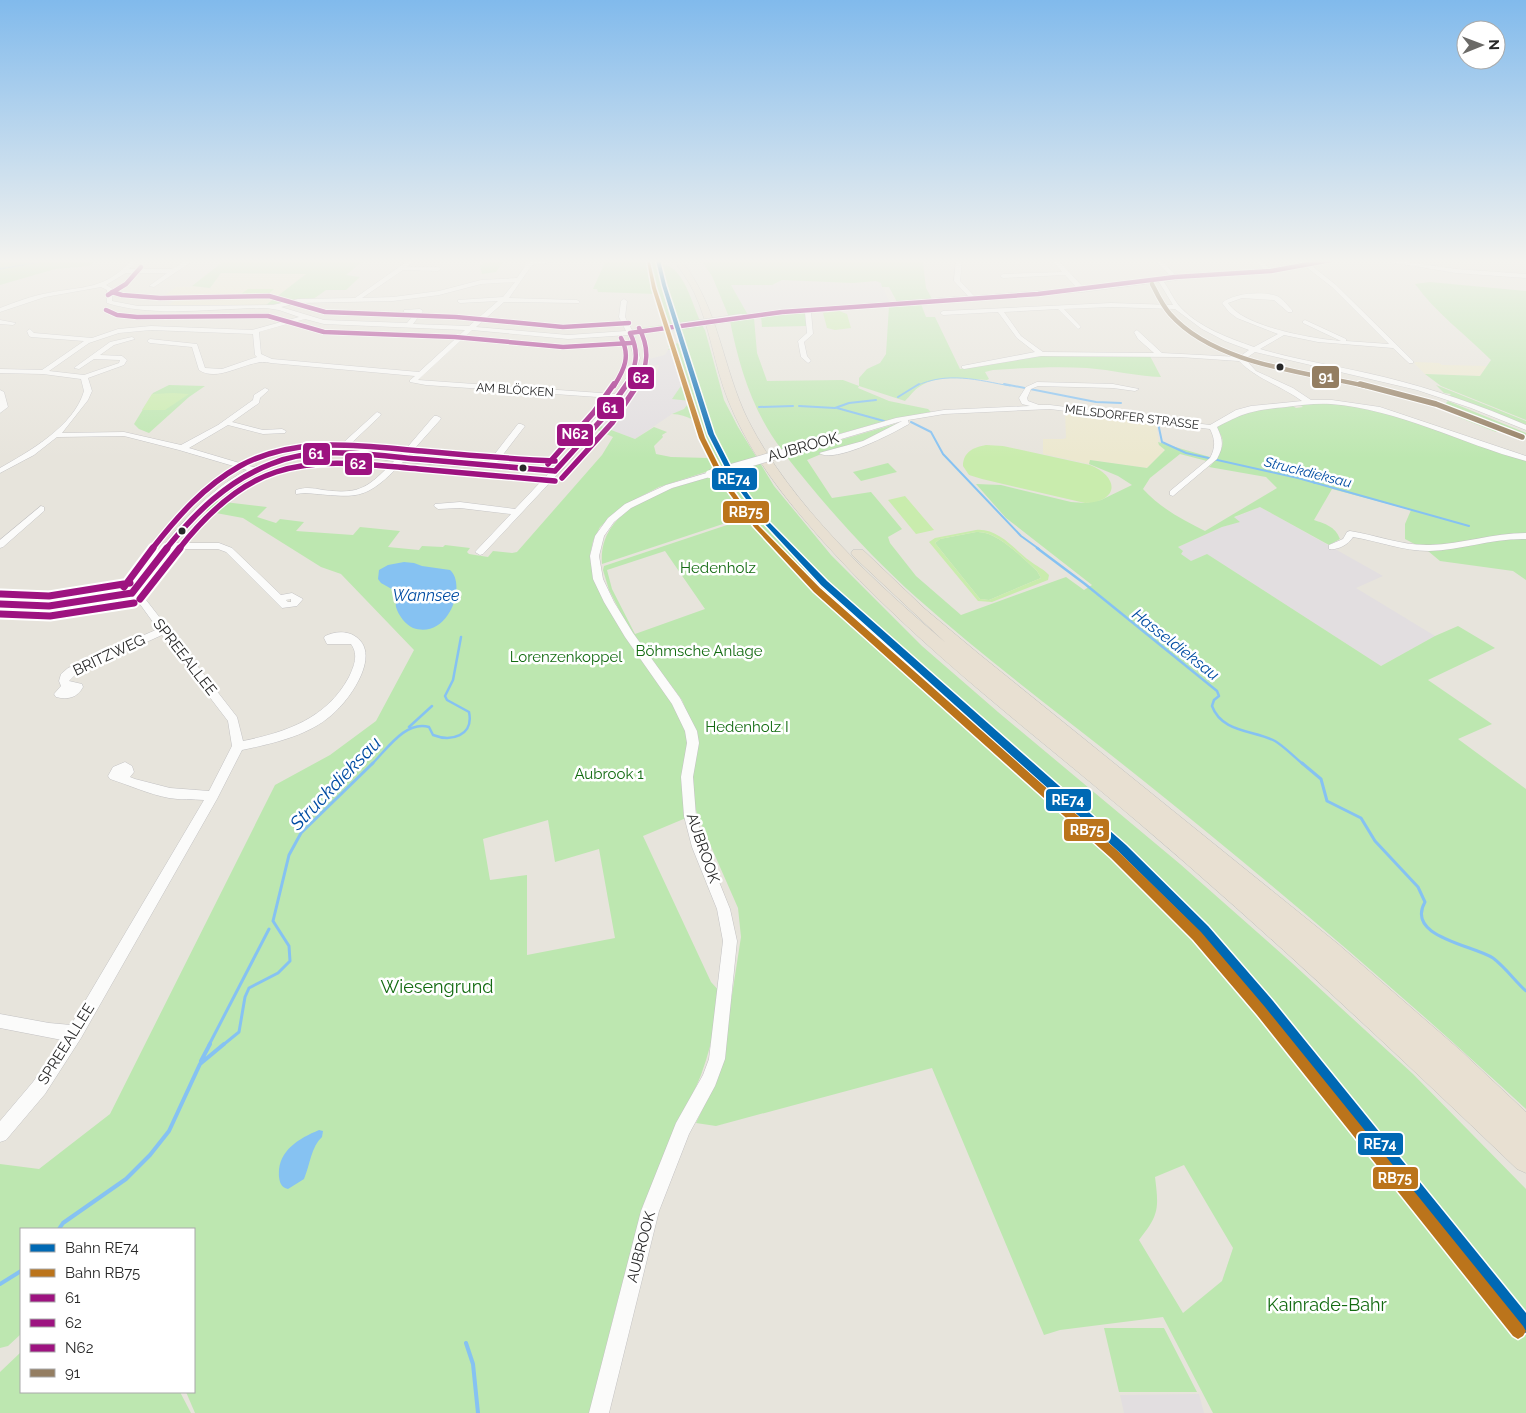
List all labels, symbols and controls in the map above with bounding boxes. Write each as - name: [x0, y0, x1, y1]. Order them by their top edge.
- north arrow: [1456, 20, 1506, 70]
- text: N: [1486, 39, 1502, 50]
- unlabelled marker: [1275, 362, 1285, 372]
- line badge: 91: [1311, 365, 1340, 389]
- line badge: 62: [627, 366, 655, 390]
- text: 91: [1318, 369, 1334, 385]
- text: 62: [633, 370, 649, 386]
- street label: AM BLÖCKEN: [476, 380, 554, 400]
- line badge: 61: [596, 396, 625, 420]
- text: 61: [602, 400, 618, 416]
- street label: MELSDORFER STRASSE: [1064, 402, 1200, 432]
- line badge: N62: [556, 423, 594, 447]
- text: N62: [561, 426, 589, 442]
- street label: AUBROOK: [765, 428, 841, 466]
- line badge: 61: [302, 442, 331, 466]
- text: 61: [308, 446, 324, 462]
- line badge: 62: [344, 452, 373, 476]
- water label: Struckdieksau: [1262, 453, 1353, 491]
- text: 62: [350, 456, 366, 472]
- unlabelled marker: [518, 463, 528, 473]
- line badge: RE74: [711, 467, 758, 491]
- text: RE74: [717, 471, 751, 487]
- line badge: RB75: [722, 500, 770, 524]
- text: RB75: [729, 504, 763, 520]
- unlabelled marker: [177, 526, 187, 536]
- park label: Hedenholz: [680, 559, 756, 577]
- water label: Wannsee: [392, 586, 460, 605]
- water label: Hasseldieksau: [1129, 605, 1223, 684]
- street label: SPREEALLEE: [149, 615, 221, 699]
- street label: BRITZWEG: [70, 630, 148, 680]
- park label: Böhmsche Anlage: [635, 642, 763, 660]
- park label: Lorenzenkoppel: [510, 648, 623, 666]
- park label: Hedenholz I: [705, 718, 789, 736]
- water label: Struckdieksau: [284, 732, 385, 835]
- park label: Aubrook 1: [574, 765, 644, 783]
- line badge: RE74: [1045, 788, 1092, 812]
- text: RE74: [1051, 792, 1085, 808]
- street label: AUBROOK: [683, 811, 724, 886]
- line badge: RB75: [1063, 818, 1110, 842]
- text: RB75: [1070, 822, 1104, 838]
- park label: Wiesengrund: [381, 976, 493, 997]
- street label: SPREEALLEE: [34, 1000, 98, 1088]
- line badge: RE74: [1357, 1132, 1404, 1156]
- text: RE74: [1363, 1136, 1397, 1152]
- line badge: RB75: [1372, 1166, 1419, 1190]
- text: RB75: [1378, 1170, 1412, 1186]
- street label: AUBROOK: [623, 1209, 659, 1285]
- legend: [20, 1228, 195, 1393]
- text: Bahn RE74: [65, 1239, 139, 1257]
- text: Bahn RB75: [65, 1264, 140, 1282]
- text: 61: [65, 1289, 81, 1307]
- park label: Kainrade-Bahr: [1267, 1294, 1388, 1315]
- text: 62: [65, 1314, 82, 1332]
- text: N62: [65, 1339, 94, 1357]
- text: 91: [65, 1364, 81, 1382]

